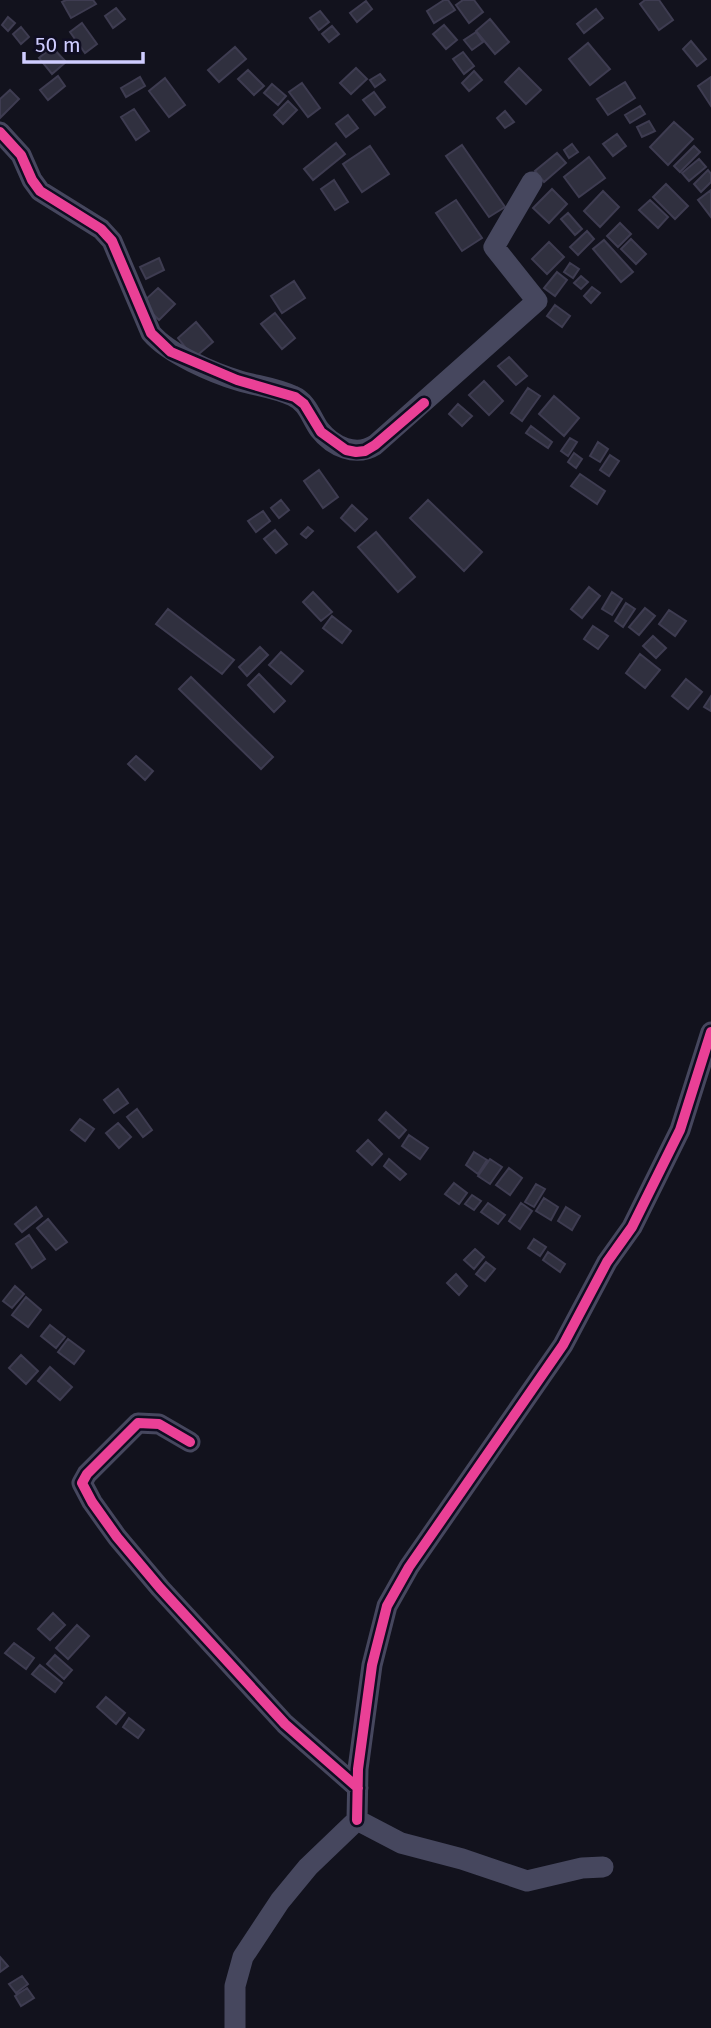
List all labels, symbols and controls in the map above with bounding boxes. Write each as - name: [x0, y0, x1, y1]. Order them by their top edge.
- scale bar: [24, 21, 144, 65]
- text: 50 m: [35, 32, 81, 58]

